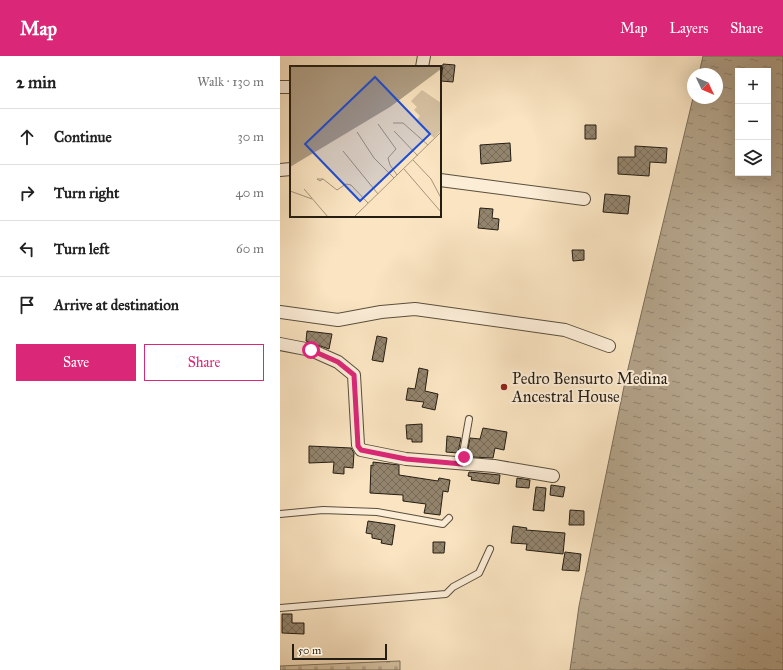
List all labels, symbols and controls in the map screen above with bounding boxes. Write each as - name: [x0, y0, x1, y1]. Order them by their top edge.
- text: Map: [20, 17, 57, 40]
- text: Map: [620, 20, 648, 37]
- text: Layers: [670, 20, 708, 37]
- text: Share: [730, 20, 763, 37]
- inset map: [290, 66, 441, 217]
- north arrow: [687, 68, 723, 104]
- map controls: [735, 68, 771, 176]
- button: +: [735, 68, 771, 104]
- text: 2 min: [16, 72, 56, 93]
- text: Walk · 130 m: [197, 74, 264, 90]
- button: −: [735, 104, 771, 140]
- icon: ahead: [16, 126, 38, 148]
- text: Continue: [54, 128, 112, 146]
- text: 30 m: [238, 129, 264, 145]
- button: layers: [735, 140, 771, 176]
- icon: right: [16, 182, 38, 204]
- text: Turn right: [54, 184, 119, 202]
- text: 40 m: [235, 185, 264, 201]
- icon: left: [16, 238, 38, 260]
- text: Turn left: [54, 240, 110, 258]
- text: 60 m: [236, 241, 264, 257]
- icon: arrive: [16, 294, 38, 316]
- text: Arrive at destination: [54, 296, 179, 314]
- route start: [302, 341, 320, 359]
- button: Save: [16, 344, 136, 381]
- button: Share: [144, 344, 264, 381]
- place label: Pedro Bensurto Medina Ancestral House: [511, 369, 668, 406]
- marker: Pedro Bensurto Medina Ancestral House: [499, 382, 509, 392]
- route end: [455, 448, 473, 466]
- scale bar: [292, 642, 387, 661]
- text: 50 m: [298, 644, 321, 657]

